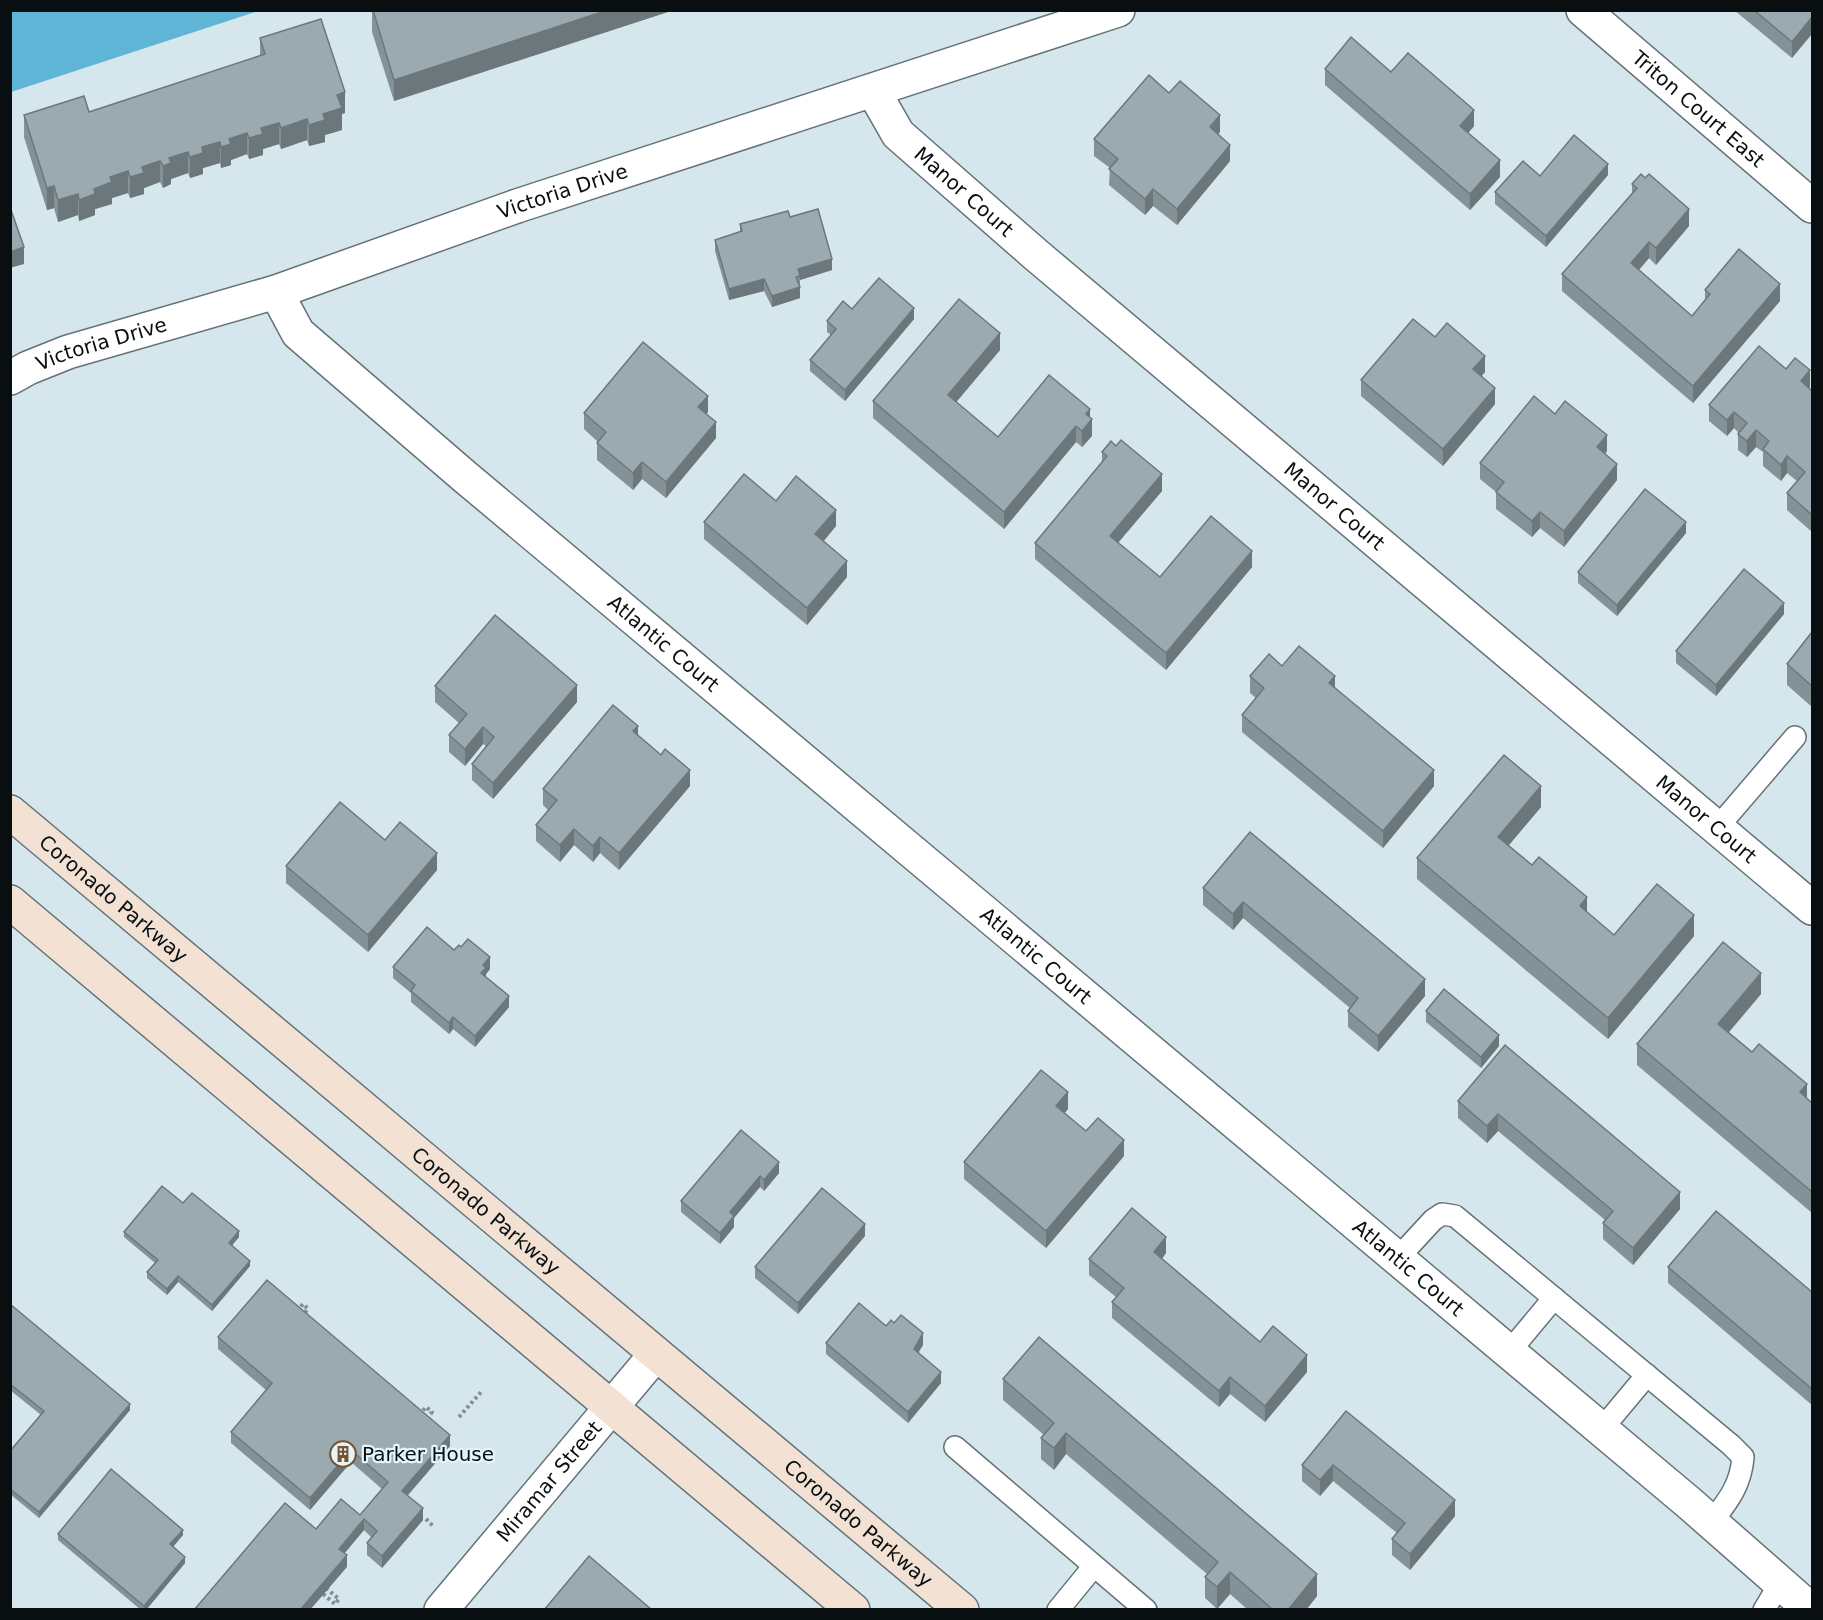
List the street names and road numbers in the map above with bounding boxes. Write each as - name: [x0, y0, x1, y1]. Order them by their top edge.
- street label: Triton Court East: [1627, 45, 1770, 172]
- street label: Manor Court: [909, 142, 1019, 242]
- street label: Victoria Drive: [494, 159, 631, 224]
- street label: Victoria Drive: [32, 312, 169, 376]
- street label: Manor Court: [1279, 457, 1390, 555]
- street label: Atlantic Court: [603, 590, 724, 697]
- street label: Manor Court: [1651, 770, 1762, 868]
- street label: Coronado Parkway: [34, 830, 193, 968]
- street label: Atlantic Court: [976, 902, 1096, 1009]
- street label: Coronado Parkway: [407, 1142, 565, 1280]
- street label: Atlantic Court: [1348, 1214, 1469, 1321]
- street label: Miramar Street: [491, 1416, 607, 1547]
- street label: Coronado Parkway: [779, 1454, 938, 1592]

